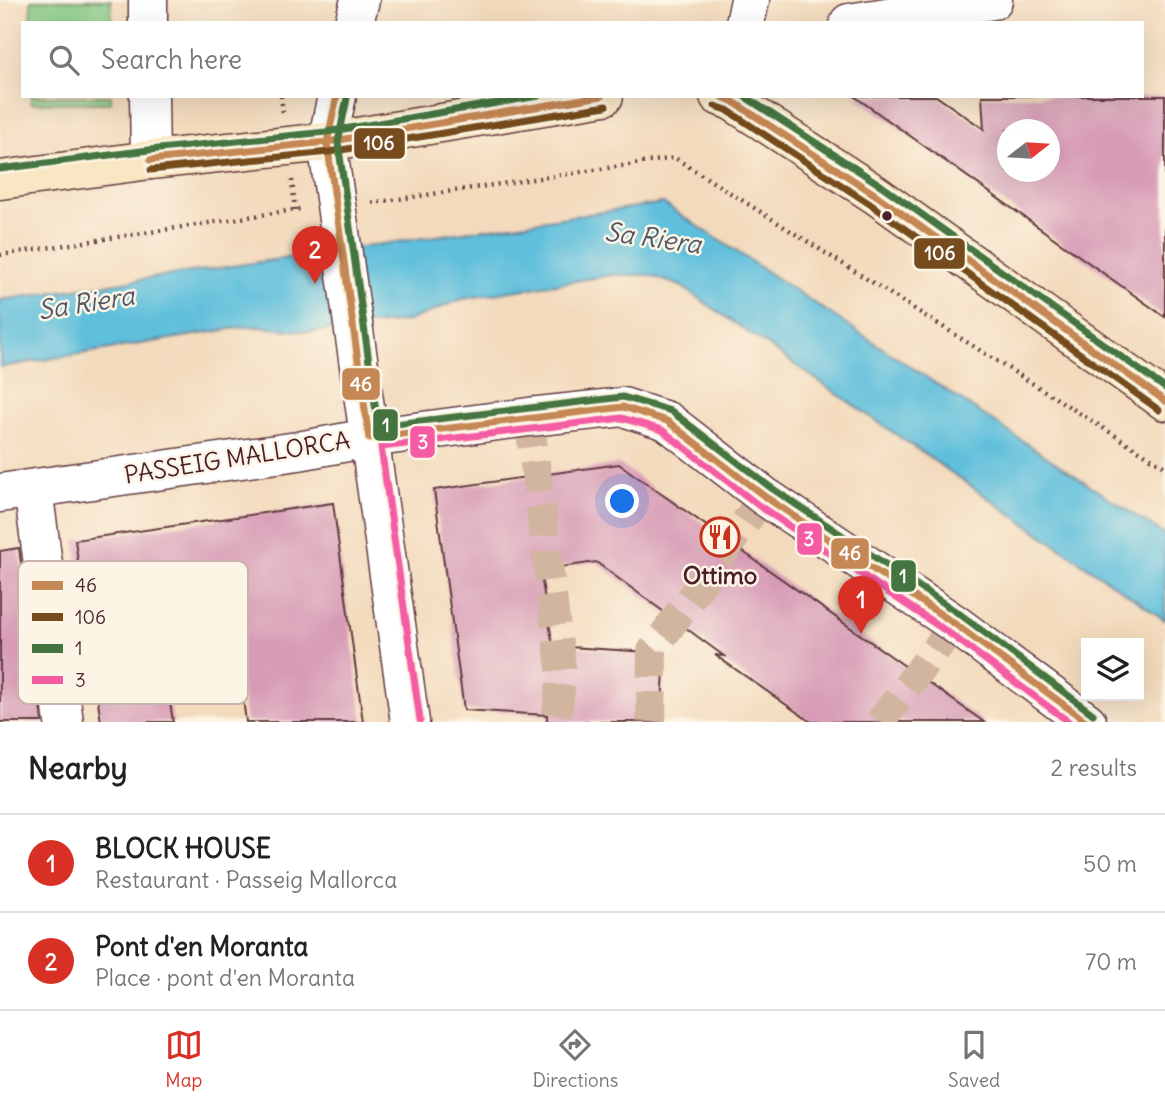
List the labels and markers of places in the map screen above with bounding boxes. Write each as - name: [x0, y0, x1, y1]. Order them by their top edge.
- unlabelled marker: [880, 209, 894, 223]
- pin: 2: [292, 226, 338, 284]
- restaurant icon: Ottimo: [699, 516, 741, 558]
- place label: Ottimo: [683, 560, 757, 590]
- pin: 1: [838, 576, 884, 634]

